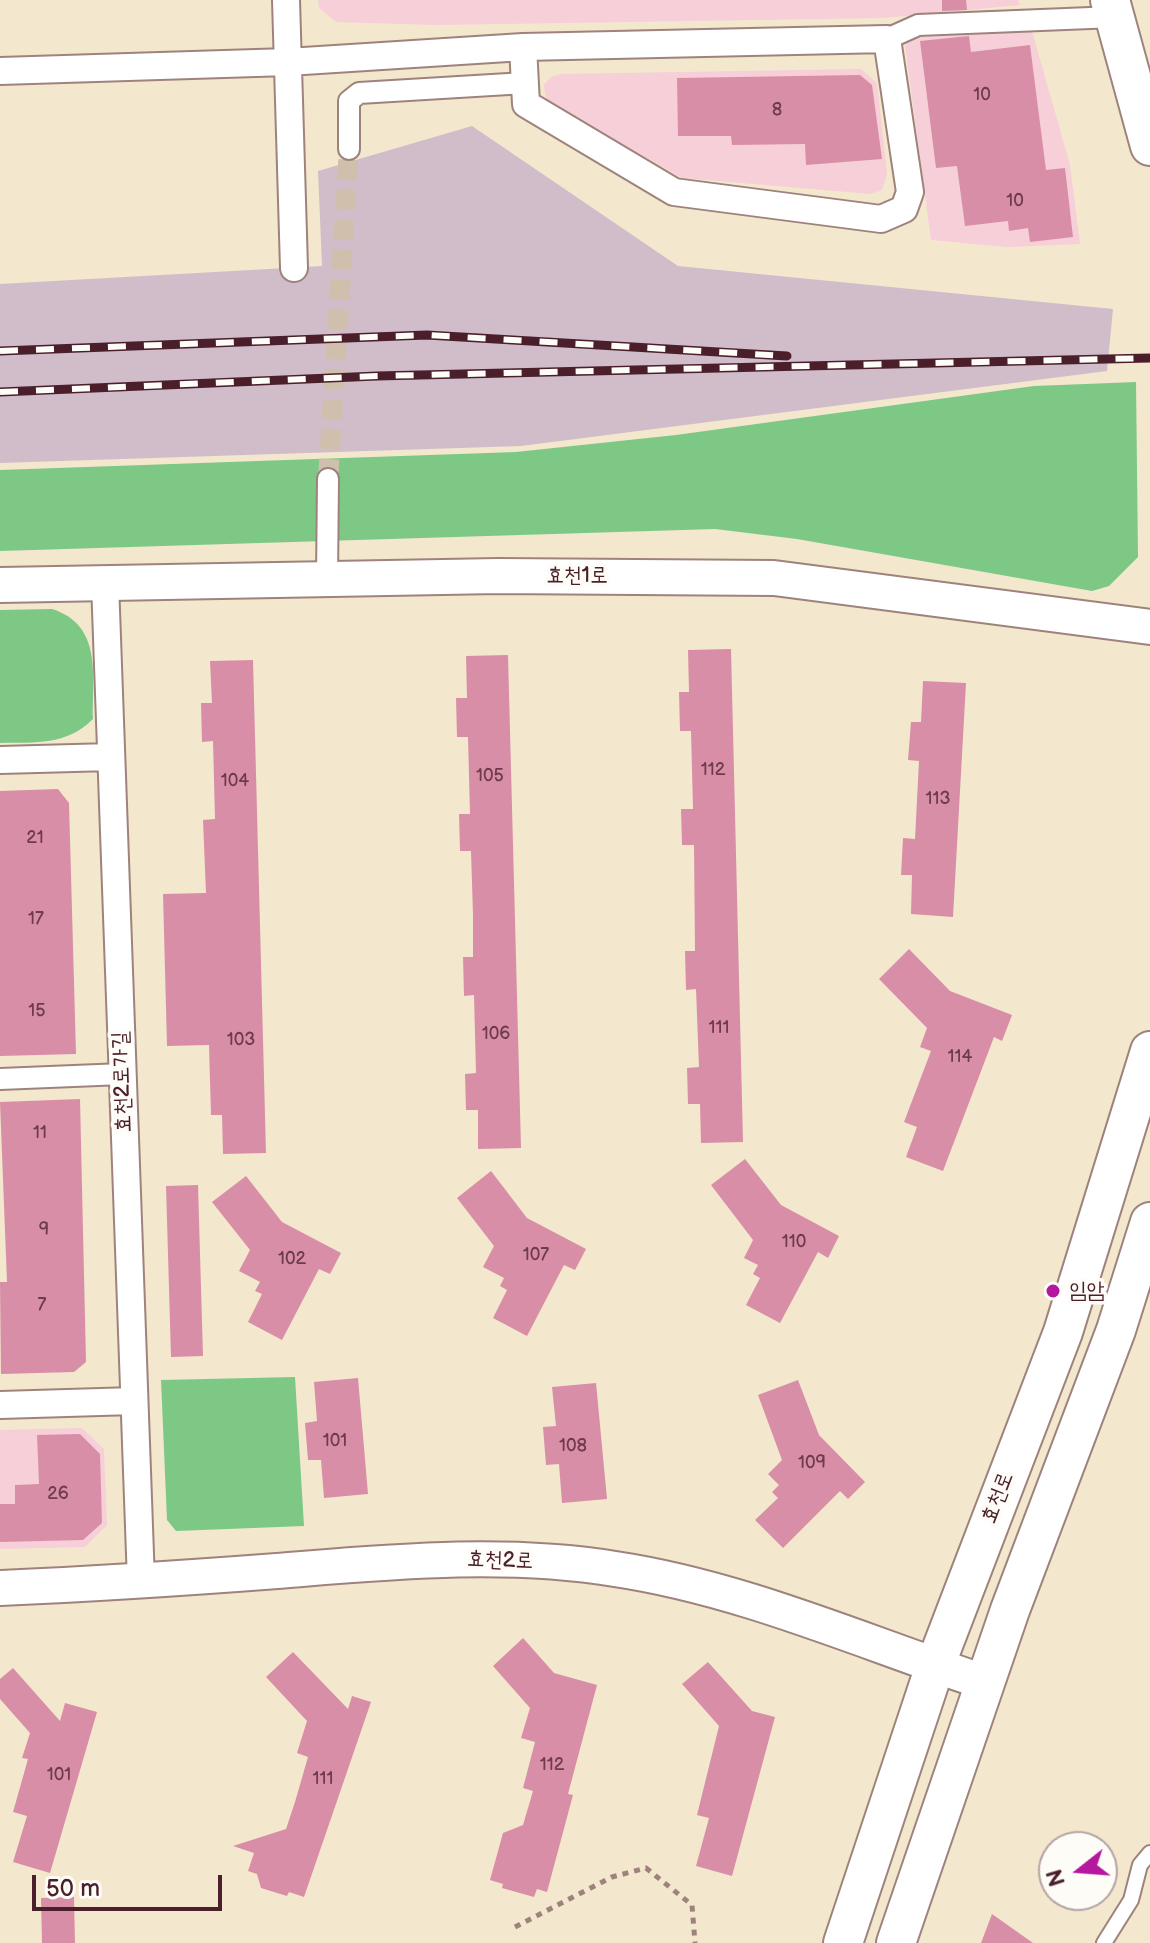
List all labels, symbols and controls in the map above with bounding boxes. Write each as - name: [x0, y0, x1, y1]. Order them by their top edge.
- house number: 10: [973, 84, 991, 106]
- house number: 8: [772, 99, 782, 121]
- house number: 10: [1006, 190, 1024, 212]
- street label: 효천1로: [546, 563, 608, 589]
- house number: 112: [701, 759, 725, 781]
- house number: 105: [476, 765, 504, 787]
- house number: 104: [221, 770, 249, 792]
- house number: 113: [925, 788, 951, 810]
- house number: 21: [26, 827, 44, 849]
- house number: 17: [28, 908, 44, 930]
- house number: 15: [28, 1000, 46, 1022]
- house number: 111: [709, 1017, 729, 1039]
- house number: 106: [482, 1023, 510, 1045]
- house number: 103: [227, 1029, 255, 1051]
- street label: 효천2로가길: [108, 1031, 138, 1133]
- house number: 114: [948, 1046, 972, 1068]
- house number: 11: [33, 1122, 47, 1144]
- house number: 9: [39, 1219, 49, 1241]
- house number: 110: [782, 1231, 806, 1253]
- house number: 107: [523, 1244, 549, 1266]
- house number: 102: [278, 1248, 306, 1270]
- place label: 임암: [1069, 1278, 1104, 1304]
- marker: 임암: [1044, 1282, 1062, 1300]
- house number: 7: [38, 1294, 46, 1316]
- house number: 101: [323, 1430, 347, 1452]
- house number: 108: [559, 1435, 587, 1457]
- house number: 109: [798, 1452, 826, 1474]
- street label: 효천로: [976, 1468, 1020, 1528]
- house number: 26: [47, 1483, 69, 1505]
- street label: 효천2로: [467, 1547, 533, 1575]
- house number: 112: [540, 1754, 564, 1776]
- house number: 101: [47, 1764, 71, 1786]
- house number: 111: [313, 1768, 333, 1790]
- north arrow: [1038, 1831, 1118, 1911]
- scale bar: [36, 1859, 226, 1909]
- text: N: [1041, 1866, 1072, 1889]
- text: 50 m: [46, 1874, 100, 1903]

